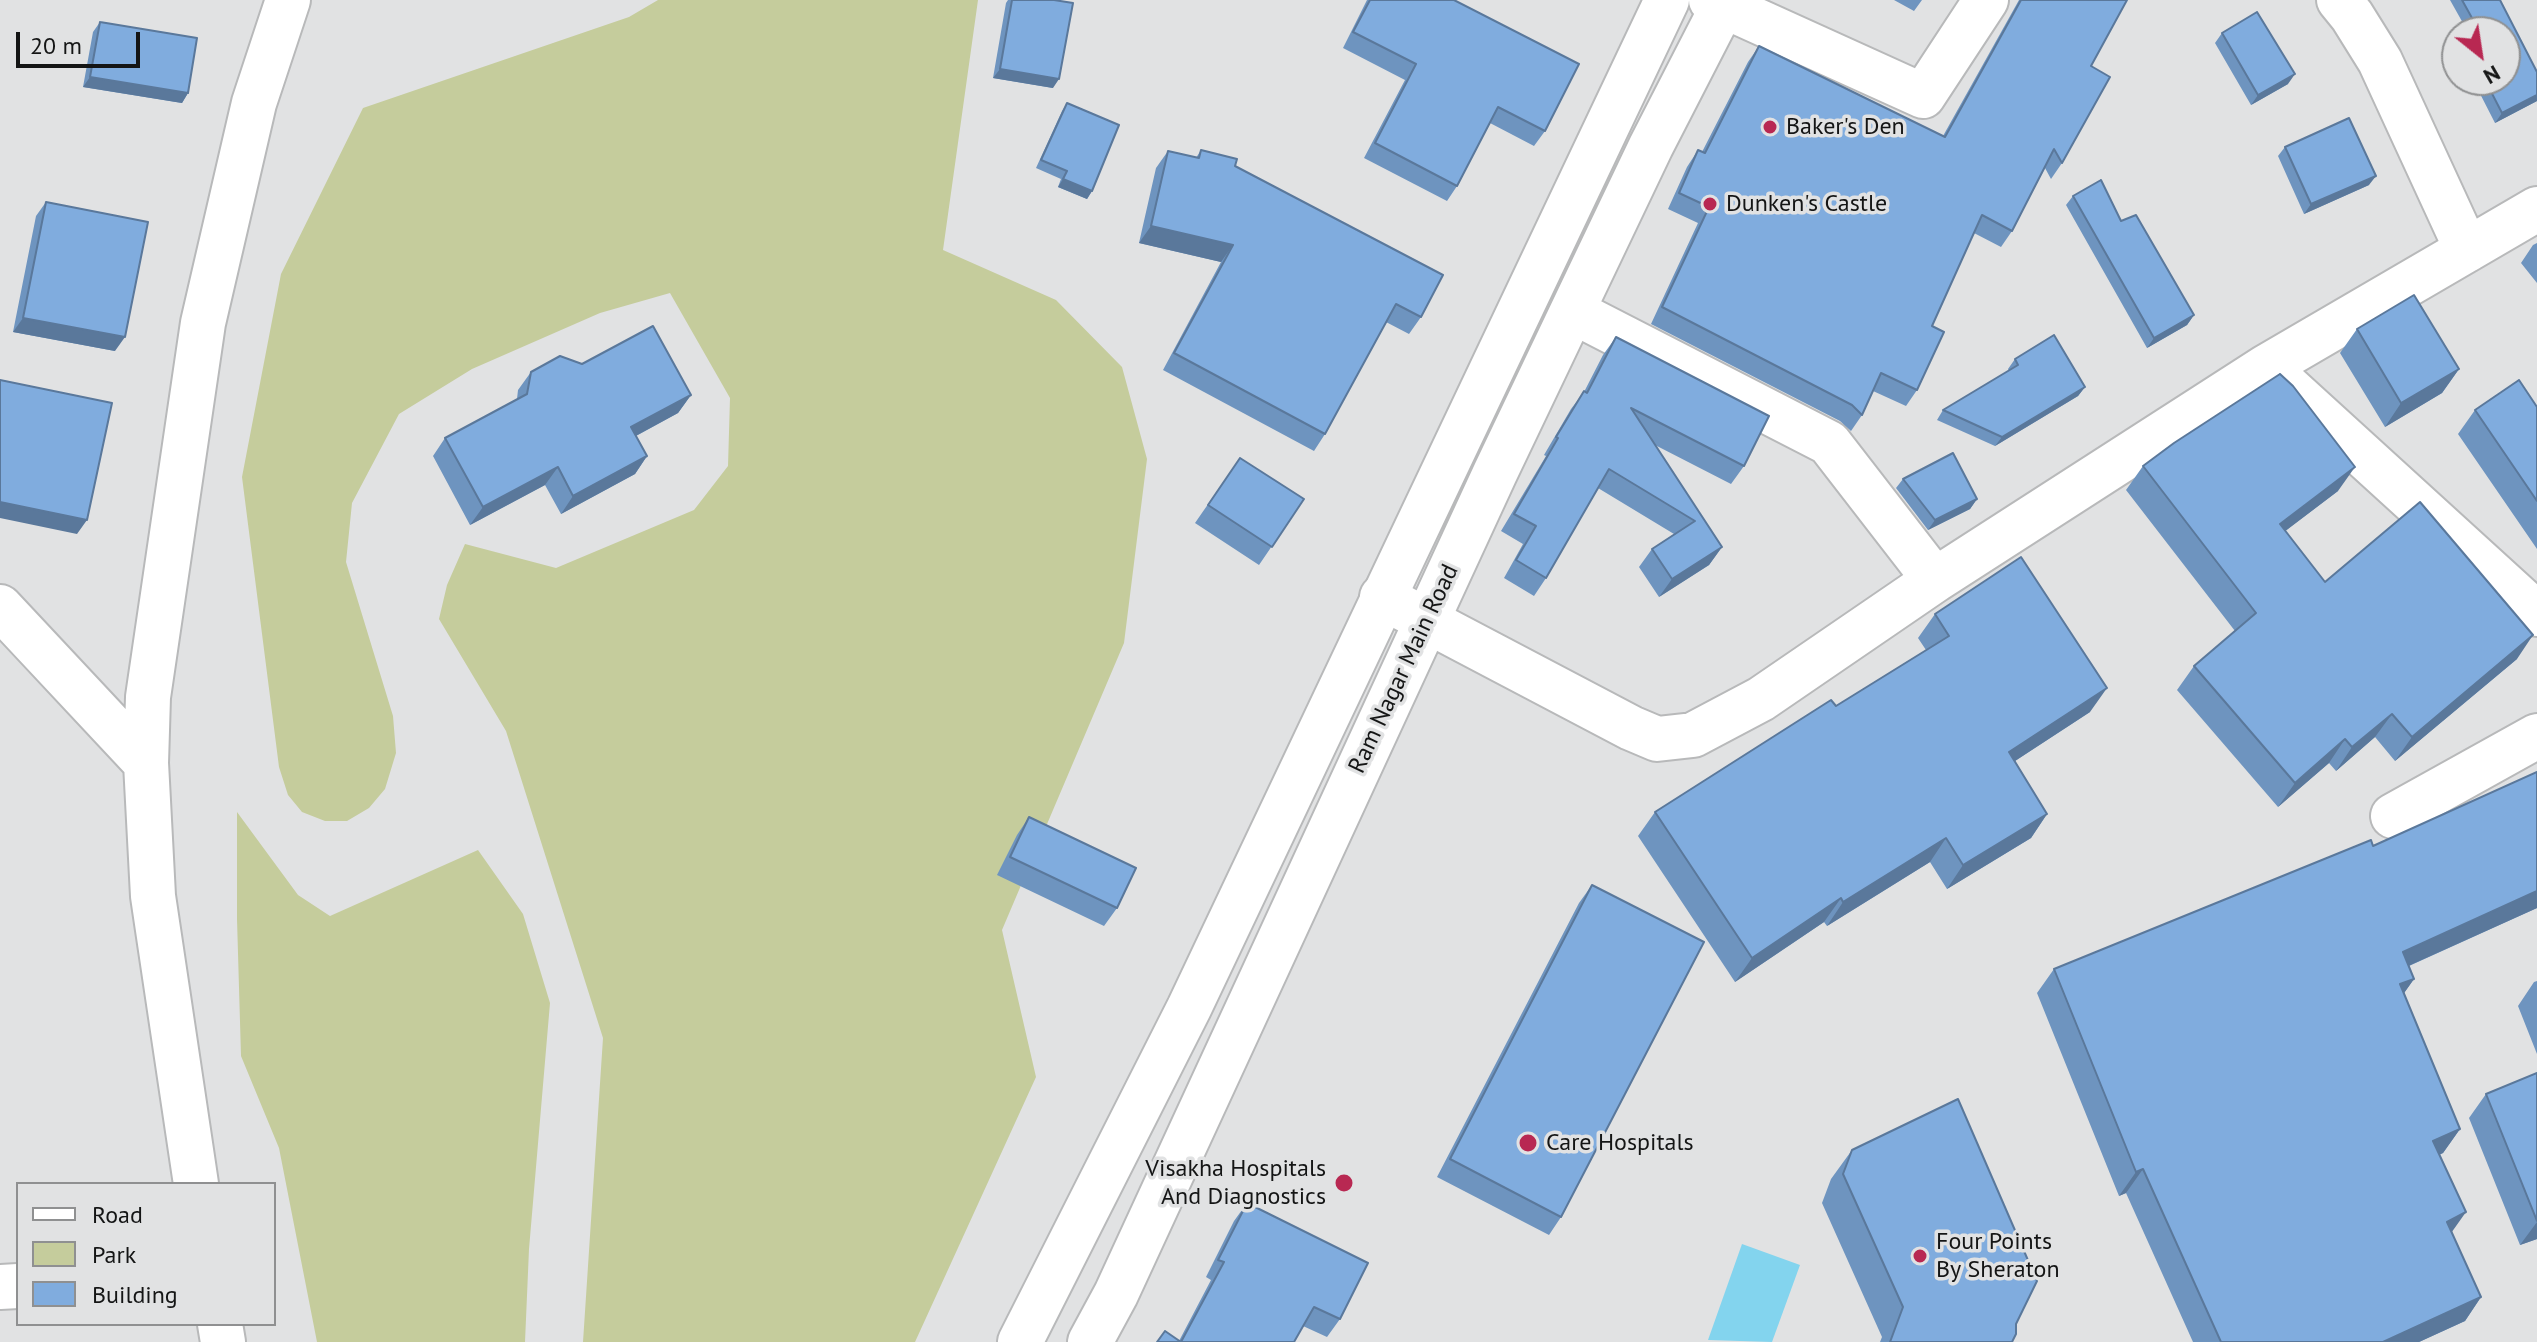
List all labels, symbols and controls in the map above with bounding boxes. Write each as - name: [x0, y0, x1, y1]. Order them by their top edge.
- scale bar: [20, 16, 144, 66]
- north arrow: [2441, 16, 2521, 96]
- text: 20 m: [30, 30, 82, 61]
- text: N: [2479, 59, 2505, 91]
- place label: Baker's Den: [1786, 113, 1905, 141]
- marker: Baker's Den: [1761, 118, 1779, 136]
- place label: Dunken's Castle: [1726, 190, 1887, 218]
- marker: Dunken's Castle: [1701, 195, 1719, 213]
- street label: Ram Nagar Main Road: [1343, 560, 1465, 778]
- place label: Care Hospitals: [1546, 1129, 1694, 1157]
- marker: Care Hospitals: [1517, 1132, 1539, 1154]
- place label: Visakha Hospitals And Diagnostics: [1145, 1155, 1326, 1211]
- marker: Visakha Hospitals And Diagnostics: [1333, 1172, 1355, 1194]
- legend: [16, 1182, 276, 1326]
- text: Road: [92, 1199, 143, 1230]
- place label: Four Points By Sheraton: [1936, 1228, 2060, 1284]
- text: Park: [92, 1239, 136, 1270]
- marker: Four Points By Sheraton: [1911, 1247, 1929, 1265]
- text: Building: [92, 1279, 178, 1310]

